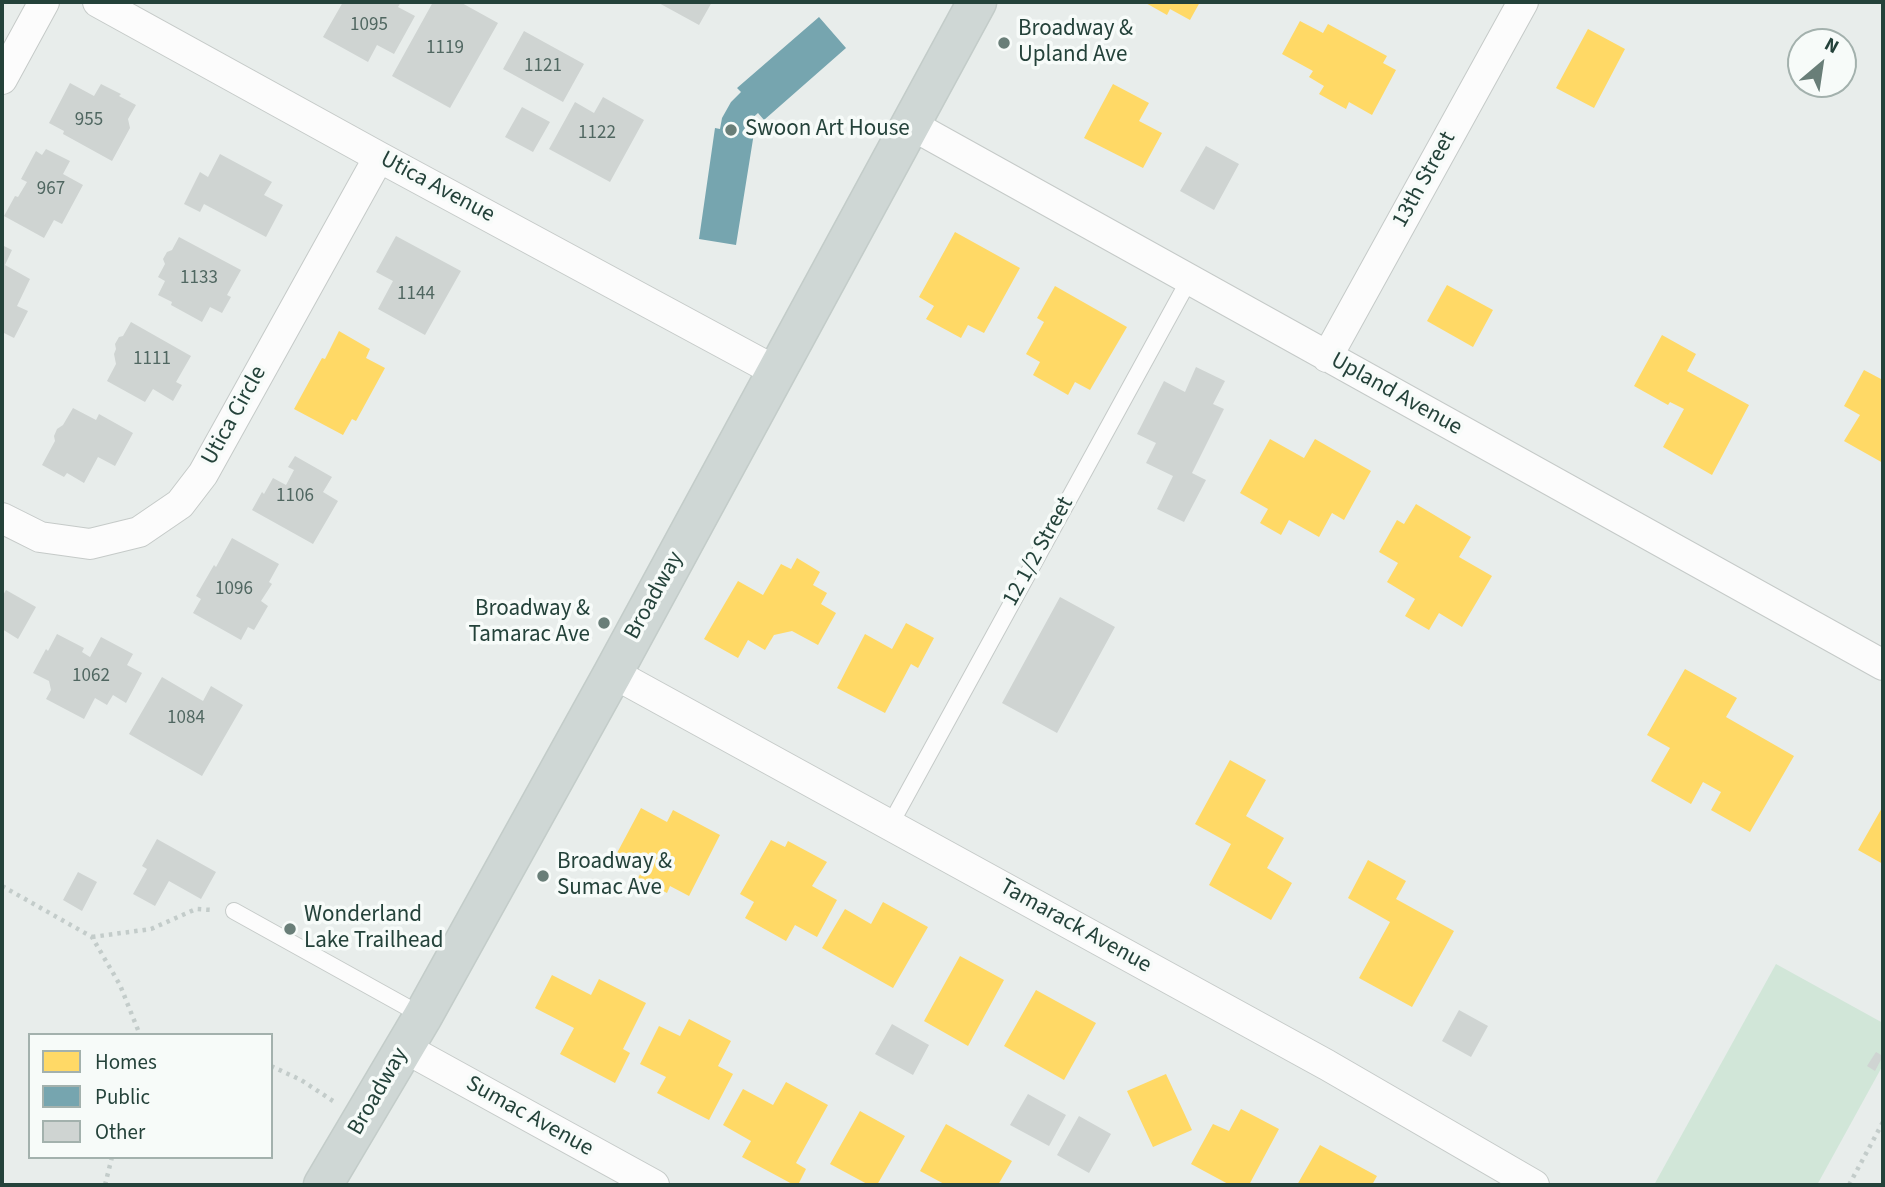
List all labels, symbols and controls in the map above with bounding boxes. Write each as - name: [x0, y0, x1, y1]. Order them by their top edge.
- house number: 1095: [350, 15, 388, 37]
- place label: Broadway & Upland Ave: [1018, 16, 1133, 70]
- north arrow: [1787, 28, 1857, 98]
- text: N: [1819, 31, 1844, 61]
- marker: Broadway & Upland Ave: [996, 35, 1012, 51]
- house number: 1119: [426, 38, 464, 60]
- house number: 1121: [524, 56, 562, 78]
- house number: 955: [75, 110, 103, 132]
- place label: Swoon Art House: [745, 116, 910, 144]
- marker: Swoon Art House: [723, 122, 739, 138]
- house number: 1122: [578, 123, 616, 145]
- street label: 13th Street: [1387, 127, 1463, 233]
- street label: Utica Avenue: [375, 146, 499, 230]
- house number: 967: [37, 179, 65, 201]
- house number: 1133: [180, 268, 218, 290]
- house number: 1144: [397, 284, 435, 306]
- street label: Upland Avenue: [1326, 348, 1466, 442]
- house number: 1111: [133, 349, 171, 371]
- street label: Utica Circle: [197, 362, 273, 470]
- house number: 1106: [276, 486, 314, 508]
- street label: 12 1/2 Street: [998, 493, 1080, 611]
- street label: Broadway: [620, 547, 690, 645]
- house number: 1096: [215, 579, 253, 601]
- place label: Broadway & Tamarac Ave: [469, 596, 590, 650]
- marker: Broadway & Tamarac Ave: [596, 615, 612, 631]
- house number: 1062: [72, 666, 110, 688]
- house number: 1084: [167, 708, 205, 730]
- place label: Broadway & Sumac Ave: [557, 849, 672, 903]
- marker: Broadway & Sumac Ave: [535, 868, 551, 884]
- street label: Tamarack Avenue: [994, 874, 1156, 980]
- place label: Wonderland Lake Trailhead: [304, 902, 444, 956]
- marker: Wonderland Lake Trailhead: [282, 921, 298, 937]
- legend: [28, 1033, 273, 1159]
- street label: Broadway: [343, 1043, 415, 1141]
- text: Homes: [95, 1047, 157, 1077]
- street label: Sumac Avenue: [460, 1071, 598, 1163]
- text: Public: [95, 1082, 150, 1112]
- text: Other: [95, 1117, 145, 1147]

